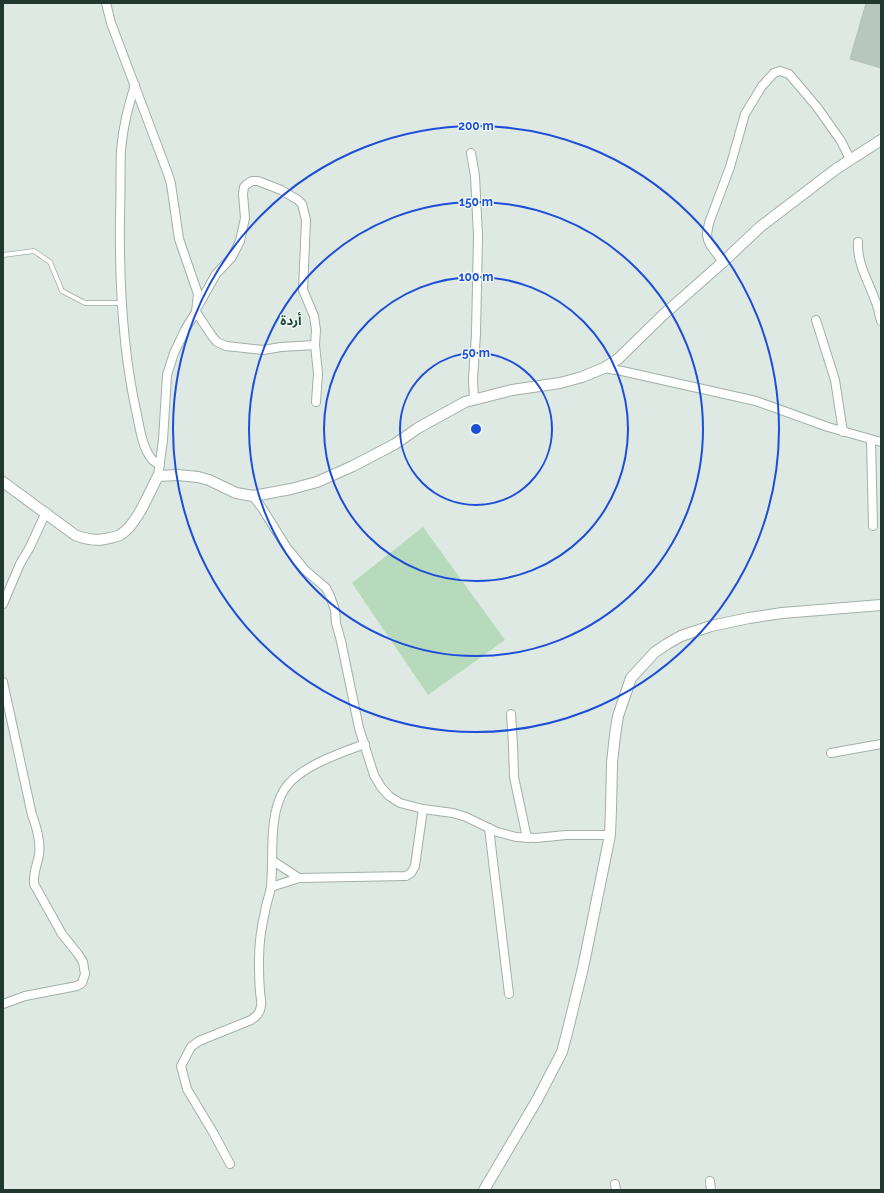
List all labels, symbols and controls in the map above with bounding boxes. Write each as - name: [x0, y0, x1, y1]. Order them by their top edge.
- text: 200 m: [458, 119, 494, 133]
- text: 150 m: [459, 195, 493, 209]
- text: 100 m: [459, 270, 493, 284]
- district label: أردة: [280, 312, 302, 328]
- text: 50 m: [462, 346, 490, 360]
- centre of rings: [469, 422, 483, 436]

